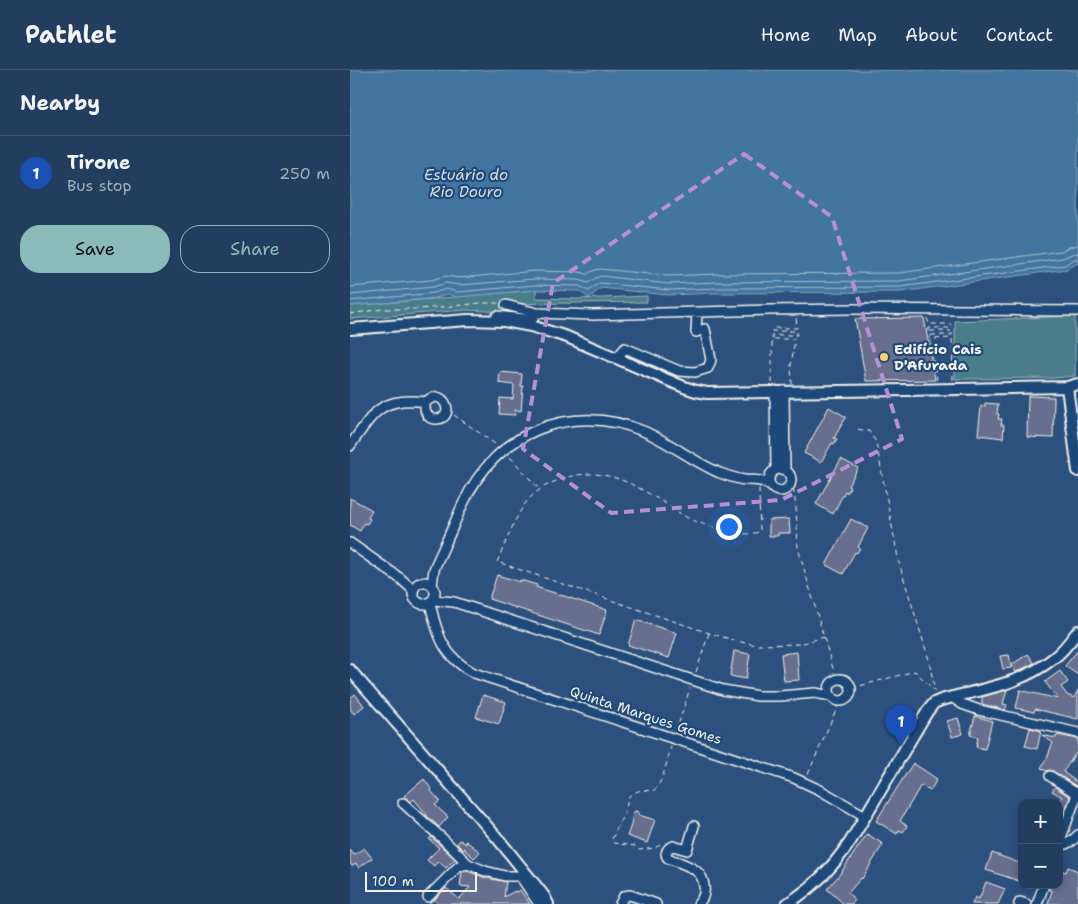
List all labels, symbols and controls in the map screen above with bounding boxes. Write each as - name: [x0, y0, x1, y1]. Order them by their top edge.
- text: Pathlet: [25, 19, 116, 51]
- text: Home: [761, 23, 810, 47]
- text: Map: [838, 23, 877, 47]
- text: About: [905, 23, 958, 47]
- text: Contact: [986, 23, 1053, 47]
- text: Nearby: [20, 89, 100, 117]
- text: Tirone: [67, 150, 130, 175]
- text: 1: [32, 163, 40, 184]
- text: 250 m: [279, 163, 330, 184]
- water label: Estuário do Rio Douro: [424, 165, 508, 202]
- text: Bus stop: [67, 175, 132, 196]
- button: Save: [20, 225, 170, 273]
- button: Share: [180, 225, 330, 273]
- place label: Edifício Cais D'Afurada: [894, 340, 982, 374]
- marker: Edifício Cais D'Afurada: [878, 351, 890, 363]
- your location: [716, 514, 742, 540]
- street label: Quinta Marques Gomes: [568, 682, 724, 748]
- pin: 1: [885, 705, 917, 746]
- map controls: [1018, 799, 1063, 889]
- button: +: [1018, 799, 1063, 844]
- button: −: [1018, 844, 1063, 889]
- scale bar: [365, 869, 478, 892]
- text: 100 m: [372, 872, 414, 890]

